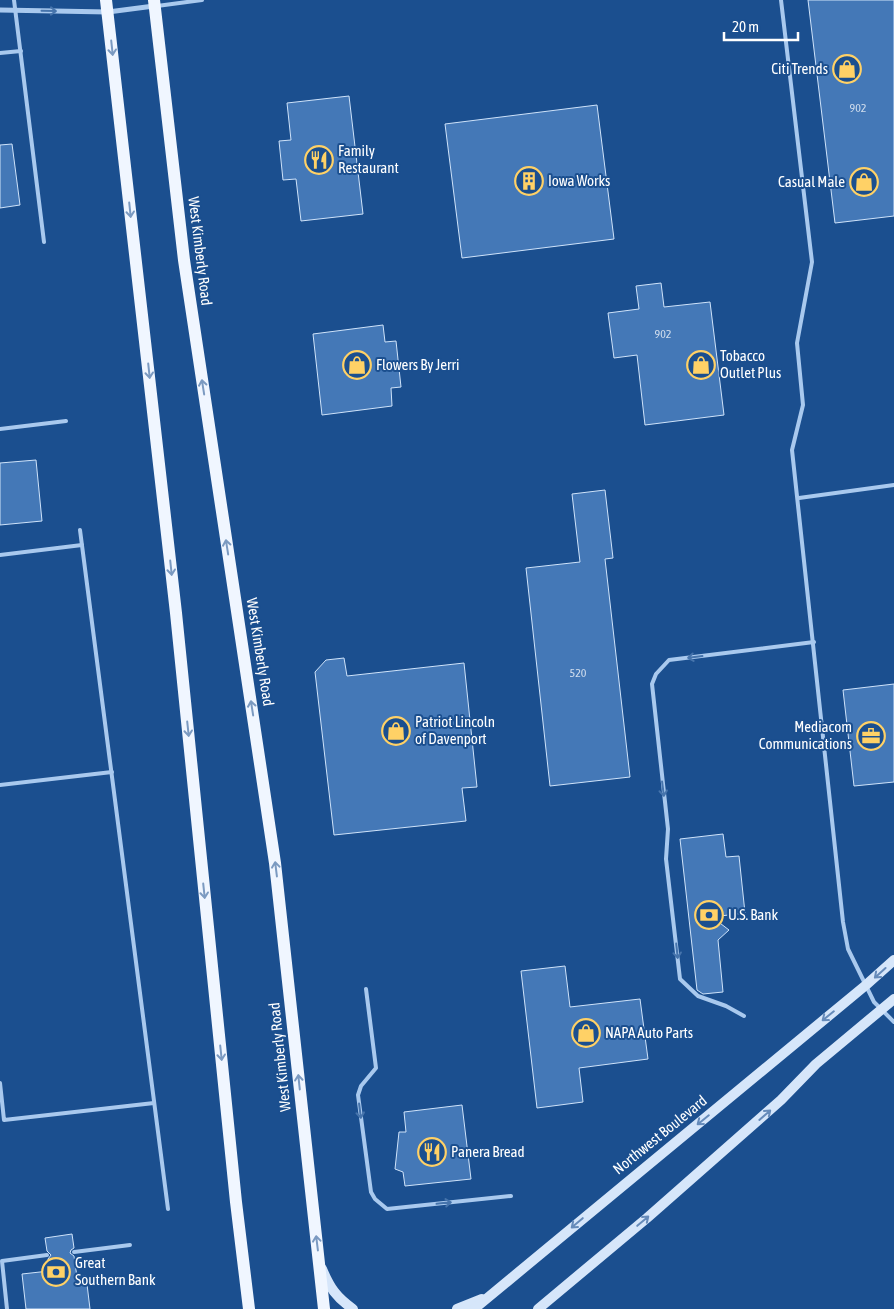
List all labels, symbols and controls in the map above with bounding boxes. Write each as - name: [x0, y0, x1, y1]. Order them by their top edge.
- one-way arrow: [40, 6, 56, 16]
- scale bar: [724, 10, 798, 42]
- text: 20 m: [732, 18, 759, 35]
- one-way arrow: [107, 40, 117, 56]
- shop icon: Citi Trends: [832, 54, 862, 84]
- place label: Citi Trends: [771, 60, 828, 77]
- house number: 902: [850, 101, 866, 115]
- place label: Family Restaurant: [338, 142, 399, 176]
- restaurant icon: Family Restaurant: [304, 145, 334, 175]
- building icon: Iowa Works: [514, 166, 544, 196]
- shop icon: Casual Male: [849, 167, 879, 197]
- place label: Iowa Works: [548, 172, 610, 189]
- place label: Casual Male: [778, 173, 845, 190]
- street label: West Kimberly Road: [185, 196, 216, 306]
- one-way arrow: [125, 202, 135, 218]
- house number: 902: [655, 327, 671, 341]
- place label: Tobacco Outlet Plus: [720, 347, 781, 381]
- shop icon: Flowers By Jerri: [342, 350, 372, 380]
- shop icon: Tobacco Outlet Plus: [686, 350, 716, 380]
- place label: Flowers By Jerri: [376, 356, 459, 373]
- one-way arrow: [144, 363, 154, 379]
- one-way arrow: [197, 379, 207, 395]
- one-way arrow: [222, 540, 232, 556]
- one-way arrow: [166, 559, 176, 575]
- street label: West Kimberly Road: [244, 596, 277, 707]
- one-way arrow: [688, 652, 704, 662]
- house number: 520: [570, 666, 587, 680]
- one-way arrow: [246, 700, 256, 716]
- place label: Patriot Lincoln of Davenport: [415, 713, 495, 747]
- shop icon: Patriot Lincoln of Davenport: [381, 716, 411, 746]
- place label: Mediacom Communications: [759, 718, 852, 752]
- one-way arrow: [183, 721, 193, 737]
- office icon: Mediacom Communications: [856, 721, 886, 751]
- one-way arrow: [658, 781, 668, 797]
- one-way arrow: [271, 861, 281, 877]
- one-way arrow: [199, 883, 209, 899]
- bank icon: U.S. Bank: [694, 900, 724, 930]
- place label: U.S. Bank: [728, 906, 779, 923]
- one-way arrow: [672, 943, 682, 959]
- one-way arrow: [873, 967, 886, 978]
- street label: West Kimberly Road: [265, 1002, 294, 1112]
- one-way arrow: [822, 1010, 835, 1021]
- shop icon: NAPA Auto Parts: [571, 1018, 601, 1048]
- place label: NAPA Auto Parts: [605, 1024, 693, 1041]
- one-way arrow: [216, 1044, 225, 1060]
- one-way arrow: [294, 1074, 304, 1090]
- street label: Northwest Boulevard: [609, 1092, 710, 1178]
- one-way arrow: [355, 1102, 365, 1118]
- one-way arrow: [758, 1109, 771, 1120]
- one-way arrow: [696, 1114, 709, 1125]
- restaurant icon: Panera Bread: [417, 1137, 447, 1167]
- place label: Panera Bread: [451, 1143, 525, 1160]
- one-way arrow: [435, 1198, 451, 1208]
- one-way arrow: [636, 1216, 649, 1227]
- one-way arrow: [571, 1218, 584, 1229]
- one-way arrow: [312, 1236, 322, 1252]
- place label: Great Southern Bank: [75, 1254, 156, 1288]
- bank icon: Great Southern Bank: [41, 1257, 71, 1287]

